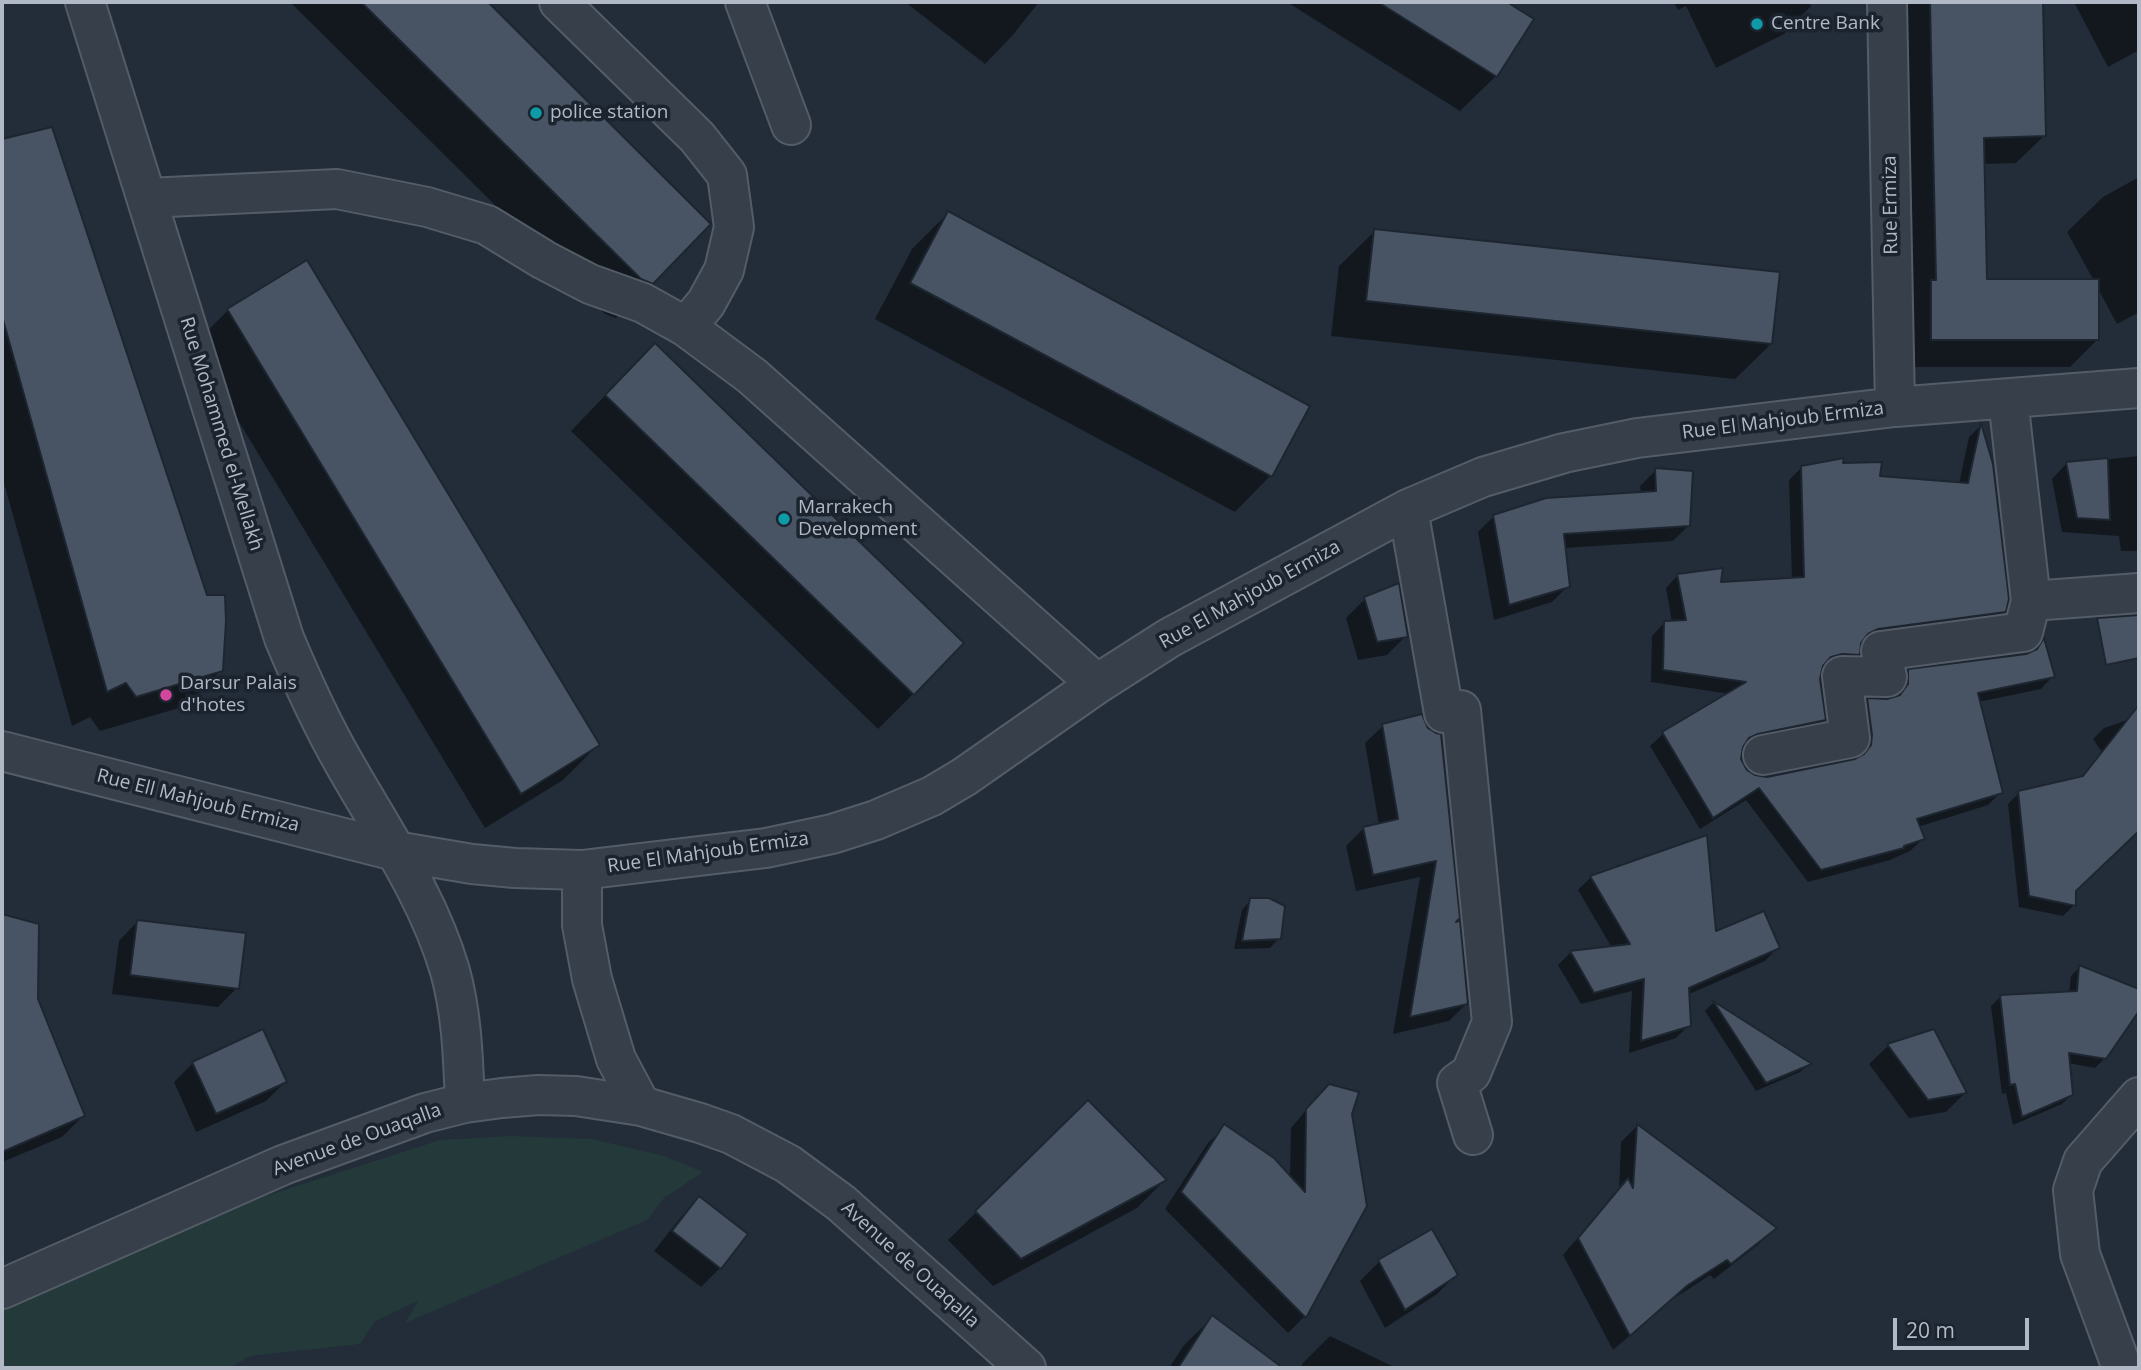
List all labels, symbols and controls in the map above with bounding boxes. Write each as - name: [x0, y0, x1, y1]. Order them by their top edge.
- place label: Centre Bank: [1771, 13, 1880, 35]
- marker: Centre Bank: [1749, 16, 1765, 32]
- place label: police station: [550, 102, 668, 124]
- marker: police station: [528, 105, 544, 121]
- street label: Rue Ermiza: [1879, 155, 1903, 255]
- street label: Rue Mohammed el-Mellakh: [175, 314, 267, 554]
- street label: Rue El Mahjoub Ermiza: [1681, 397, 1885, 445]
- place label: Marrakech Development: [798, 497, 917, 541]
- marker: Marrakech Development: [776, 511, 792, 527]
- street label: Rue El Mahjoub Ermiza: [1156, 536, 1344, 654]
- place label: Darsur Palais d'hotes: [180, 673, 297, 717]
- marker: Darsur Palais d'hotes: [158, 687, 174, 703]
- street label: Rue Ell Mahjoub Ermiza: [94, 765, 302, 837]
- street label: Rue El Mahjoub Ermiza: [606, 828, 810, 878]
- street label: Avenue de Ouaqalla: [270, 1099, 444, 1181]
- street label: Avenue de Ouaqalla: [836, 1197, 984, 1333]
- scale bar: [1896, 1304, 2032, 1348]
- text: 20 m: [1906, 1316, 1955, 1344]

